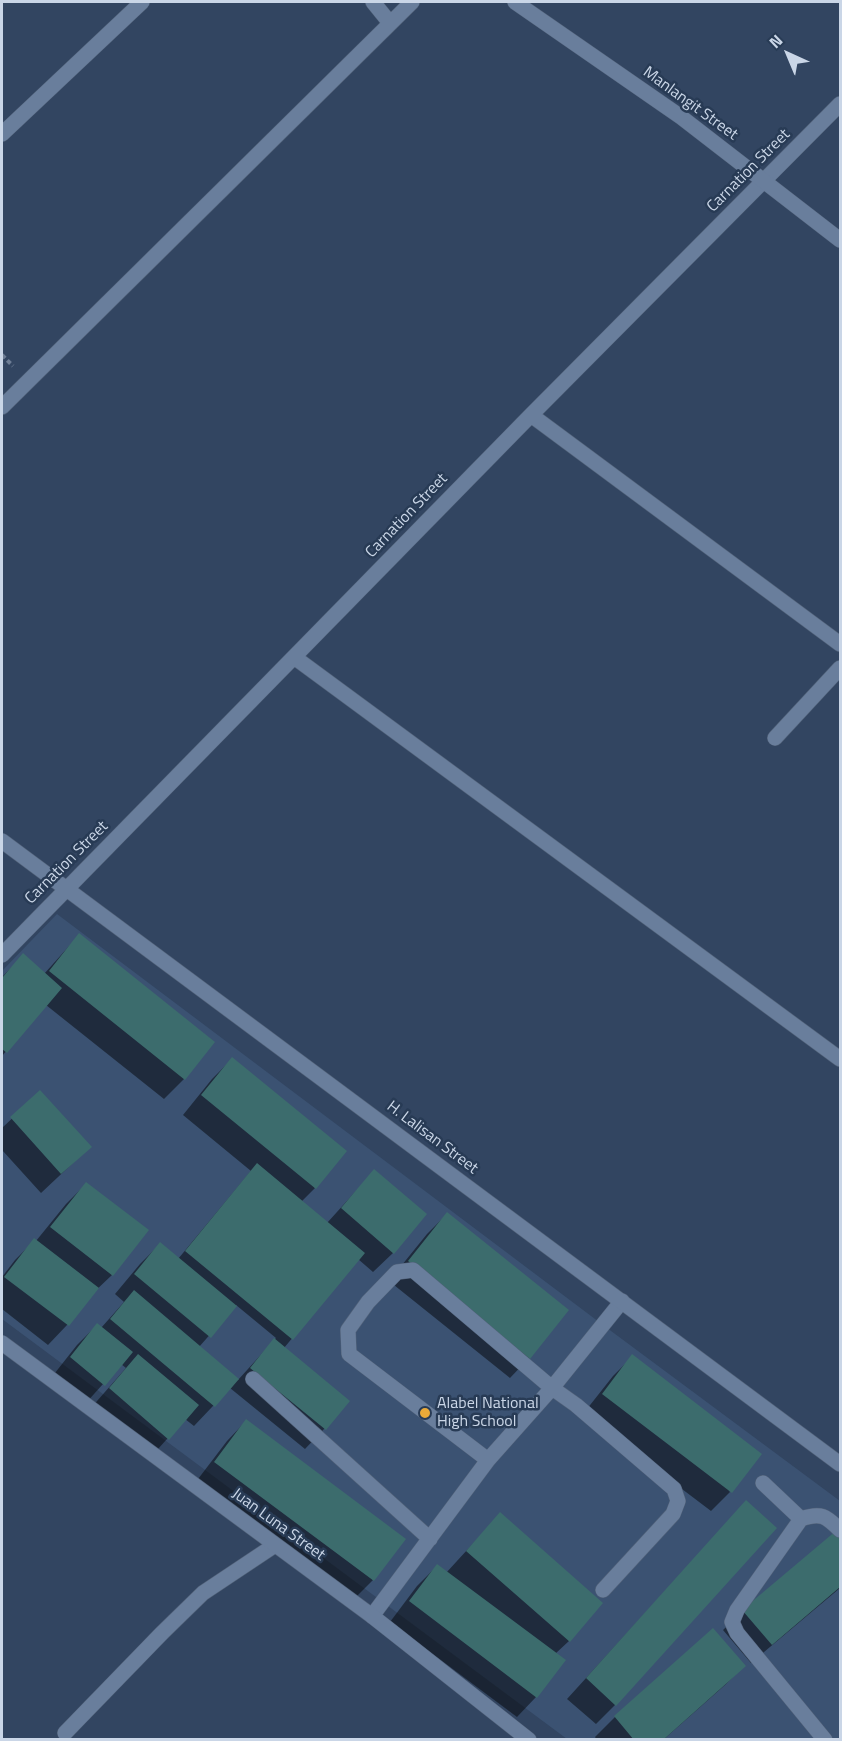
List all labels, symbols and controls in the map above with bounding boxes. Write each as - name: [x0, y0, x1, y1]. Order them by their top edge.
- north arrow: [758, 24, 818, 84]
- text: N: [763, 29, 788, 54]
- street label: Manlangit Street: [639, 63, 741, 145]
- street label: Carnation Street: [703, 125, 795, 217]
- street label: Carnation Street: [362, 470, 452, 562]
- street label: Carnation Street: [21, 817, 113, 909]
- street label: H. Lalisan Street: [383, 1097, 481, 1179]
- place label: Alabel National High School: [437, 1394, 539, 1432]
- marker: Alabel National High School: [418, 1406, 432, 1420]
- street label: Juan Luna Street: [228, 1485, 328, 1565]

